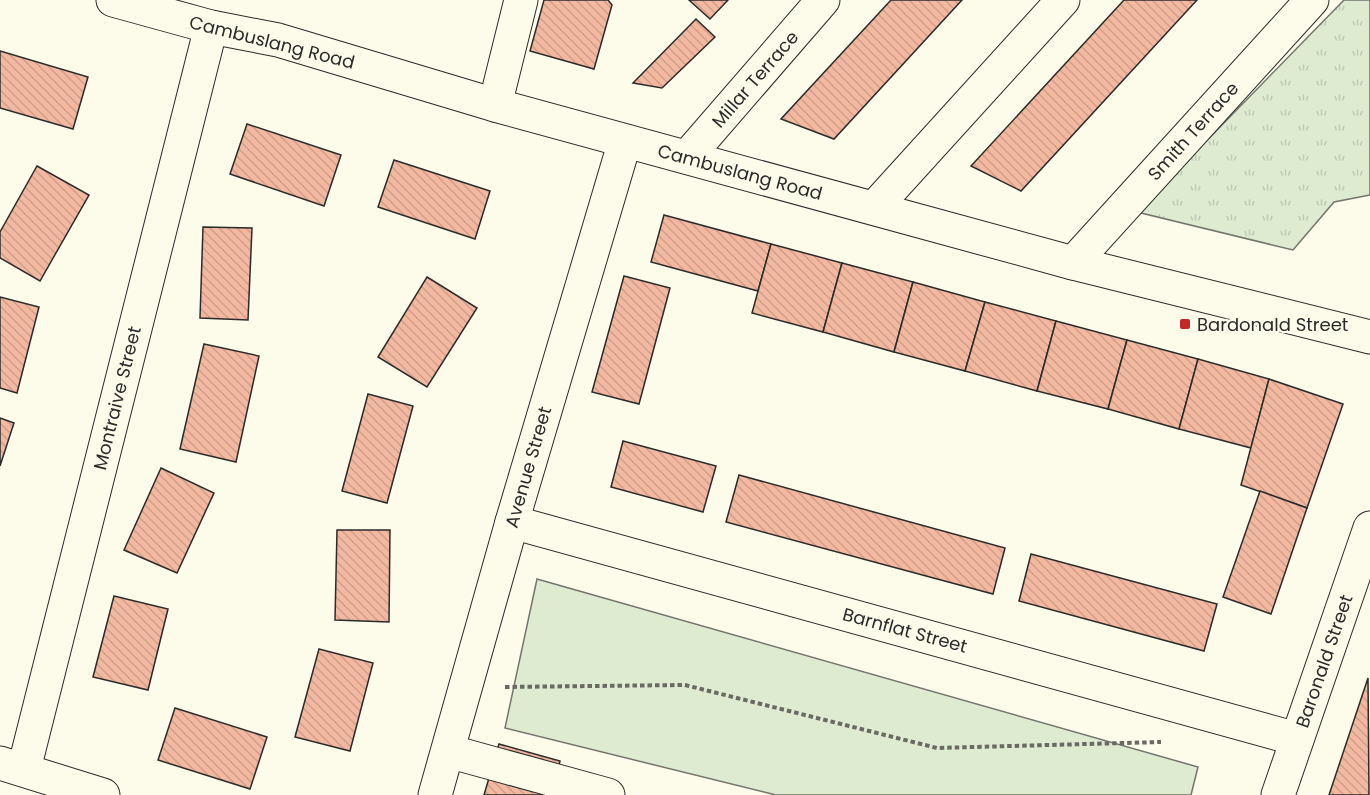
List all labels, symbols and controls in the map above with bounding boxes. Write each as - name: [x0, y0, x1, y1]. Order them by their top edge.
- street label: Cambuslang Road: [187, 9, 357, 75]
- street label: Millar Terrace: [706, 25, 804, 133]
- street label: Smith Terrace: [1142, 76, 1244, 186]
- street label: Cambuslang Road: [655, 138, 825, 206]
- place label: Bardonald Street: [1197, 312, 1348, 337]
- marker: Bardonald Street: [1178, 317, 1192, 331]
- street label: Montraive Street: [87, 324, 147, 472]
- street label: Avenue Street: [499, 403, 557, 531]
- street label: Baronald Street: [1290, 591, 1358, 731]
- street label: Barnflat Street: [840, 601, 970, 659]

